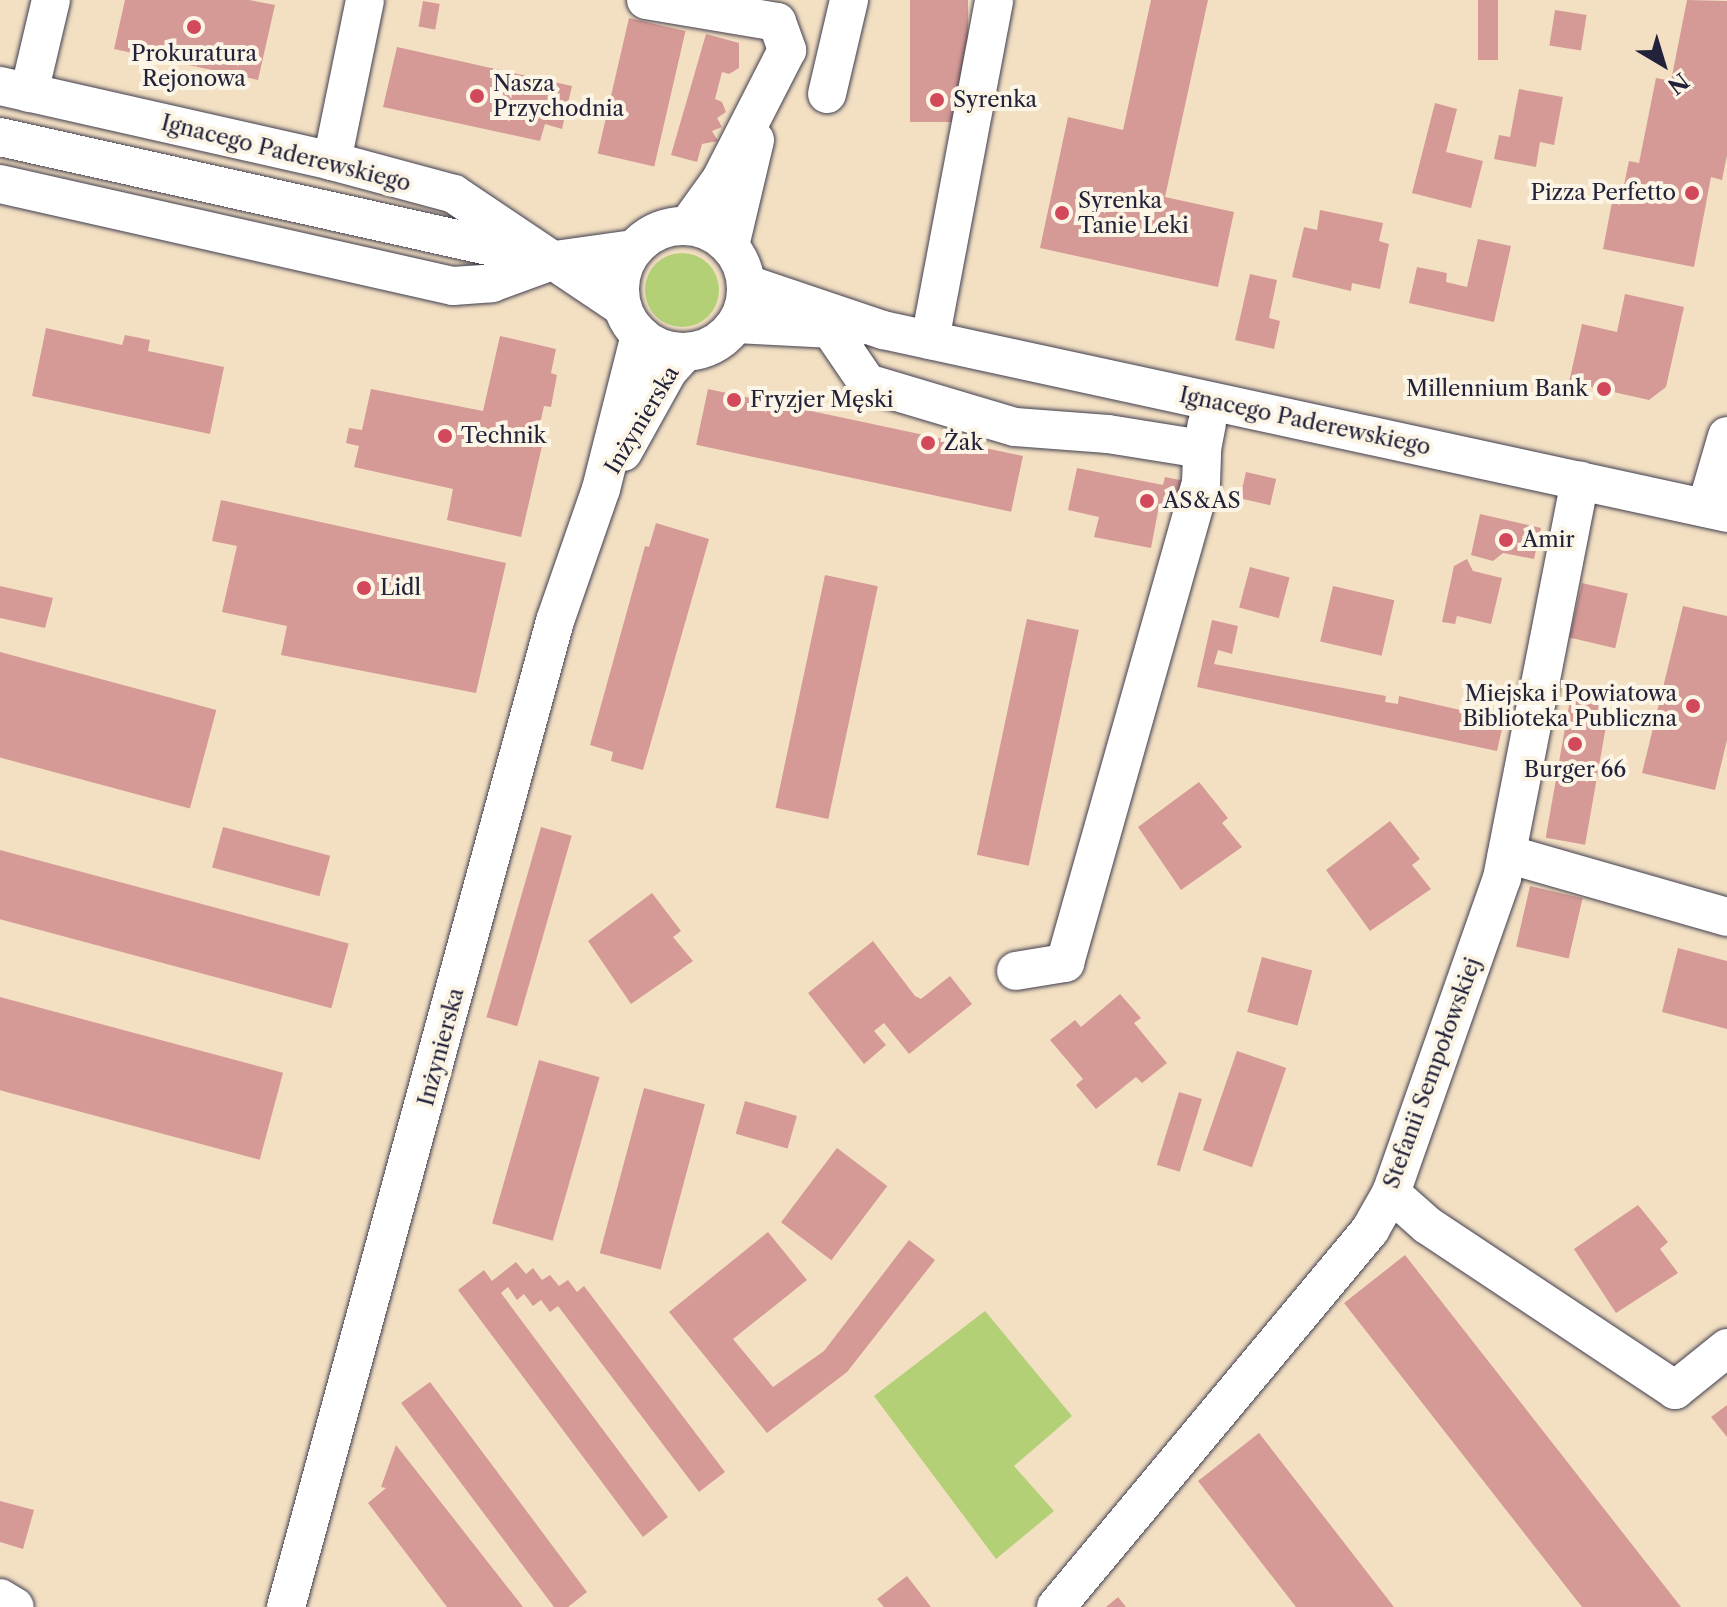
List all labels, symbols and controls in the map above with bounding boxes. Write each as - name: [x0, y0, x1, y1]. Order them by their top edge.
- marker: Prokuratura Rejonowa: [185, 18, 203, 36]
- north arrow: [1623, 24, 1703, 104]
- place label: Prokuratura Rejonowa: [131, 40, 257, 92]
- text: N: [1662, 67, 1694, 100]
- place label: Nasza Przychodnia: [493, 70, 624, 122]
- marker: Nasza Przychodnia: [468, 87, 486, 105]
- place label: Syrenka: [953, 87, 1037, 113]
- marker: Syrenka: [928, 91, 946, 109]
- street label: Ignacego Paderewskiego: [158, 109, 414, 197]
- place label: Pizza Perfetto: [1530, 180, 1676, 206]
- marker: Pizza Perfetto: [1683, 184, 1701, 202]
- place label: Syrenka Tanie Leki: [1078, 187, 1189, 238]
- marker: Syrenka Tanie Leki: [1053, 204, 1071, 222]
- street label: Inżynierska: [599, 361, 685, 479]
- place label: Millennium Bank: [1406, 376, 1588, 402]
- marker: Millennium Bank: [1595, 380, 1613, 398]
- street label: Ignacego Paderewskiego: [1177, 381, 1433, 461]
- place label: Fryzjer Męski: [750, 387, 894, 413]
- marker: Fryzjer Męski: [725, 391, 743, 409]
- place label: Technik: [461, 423, 546, 449]
- marker: Technik: [436, 427, 454, 445]
- place label: Żak: [944, 430, 983, 456]
- marker: Żak: [919, 434, 937, 452]
- place label: AS&AS: [1163, 488, 1241, 514]
- marker: AS&AS: [1138, 492, 1156, 510]
- place label: Amir: [1522, 527, 1575, 553]
- marker: Amir: [1497, 531, 1515, 549]
- place label: Lidl: [380, 575, 421, 601]
- marker: Lidl: [355, 579, 373, 597]
- place label: Miejska i Powiatowa Biblioteka Publiczna: [1462, 680, 1677, 732]
- marker: Miejska i Powiatowa Biblioteka Publiczna: [1684, 697, 1702, 715]
- marker: Burger 66: [1566, 735, 1584, 753]
- place label: Burger 66: [1524, 757, 1626, 783]
- street label: Stefanii Sempołowskiej: [1378, 954, 1486, 1192]
- street label: Inżynierska: [413, 985, 469, 1109]

